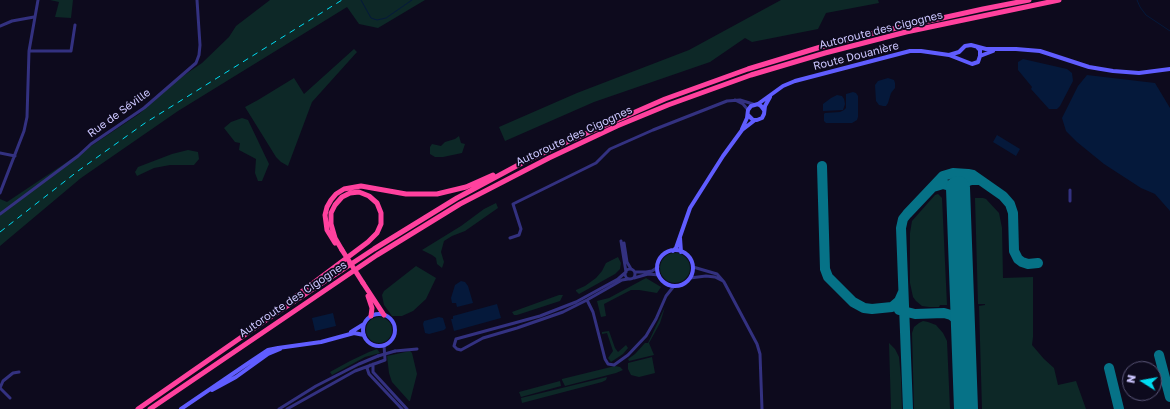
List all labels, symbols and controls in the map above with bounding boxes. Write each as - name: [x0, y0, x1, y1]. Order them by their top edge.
- street label: Autoroute des Cigognes: [818, 8, 944, 52]
- street label: Route Douanière: [812, 39, 900, 73]
- street label: Rue de Séville: [85, 86, 153, 140]
- street label: Autoroute des Cigognes: [514, 103, 634, 169]
- street label: Autoroute des Cigognes: [237, 258, 349, 340]
- north arrow: [1122, 361, 1162, 401]
- text: N: [1124, 373, 1138, 384]

